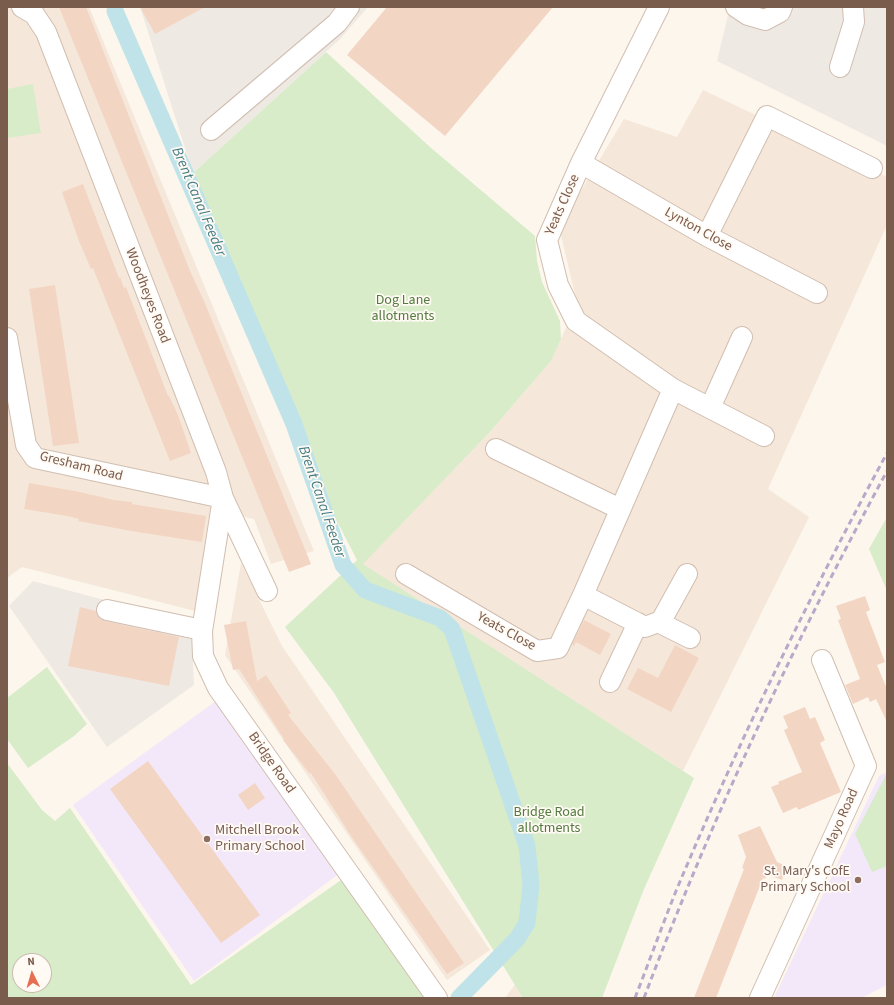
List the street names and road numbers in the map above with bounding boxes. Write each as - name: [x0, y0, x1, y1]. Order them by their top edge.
- street label: Yeats Close: [542, 172, 584, 238]
- street label: Lynton Close: [661, 204, 735, 256]
- street label: Woodheyes Road: [121, 246, 173, 346]
- street label: Gresham Road: [38, 449, 124, 485]
- street label: Yeats Close: [474, 609, 538, 655]
- street label: Bridge Road: [244, 729, 298, 797]
- street label: Mayo Road: [821, 786, 863, 852]

